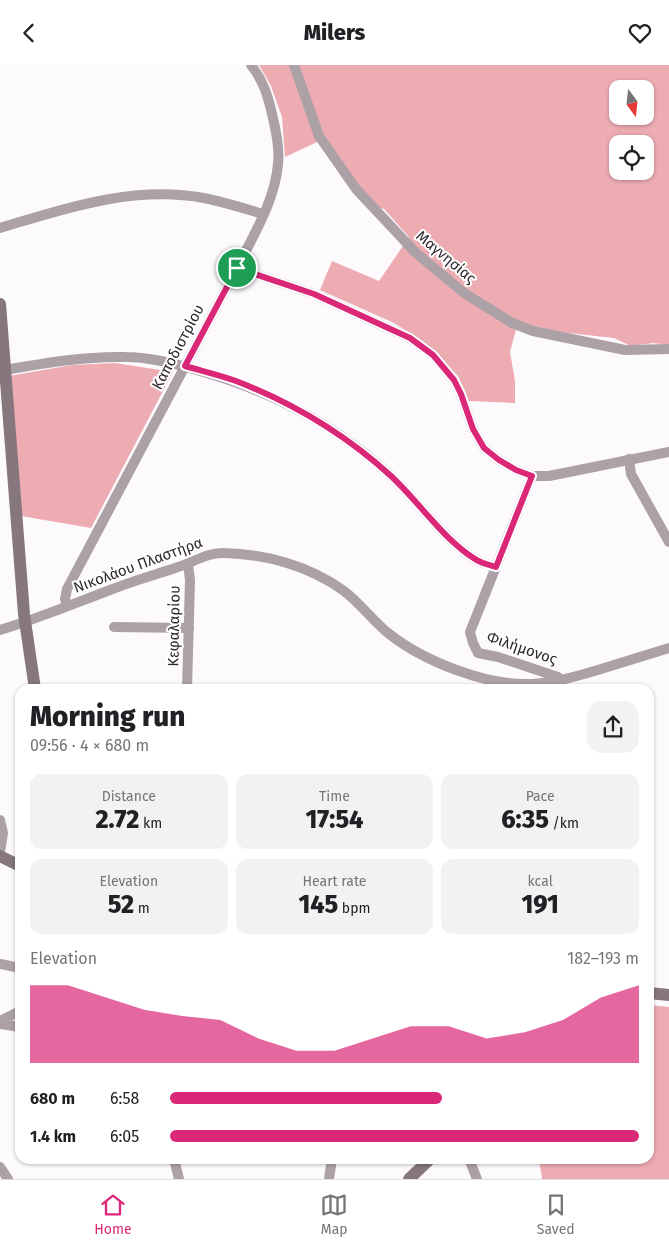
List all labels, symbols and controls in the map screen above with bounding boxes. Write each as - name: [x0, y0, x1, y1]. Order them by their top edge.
- icon: back: [15, 19, 43, 47]
- text: Milers: [304, 19, 365, 46]
- icon: heart: [626, 19, 654, 47]
- north arrow: [609, 80, 654, 125]
- map controls: [609, 80, 654, 180]
- button: locate: [609, 135, 654, 180]
- street label: Μαγνησίας: [412, 227, 480, 287]
- pin: [216, 247, 258, 289]
- icon: arrive: [223, 254, 251, 282]
- street label: Καποδιστρίου: [148, 301, 208, 393]
- street label: Νικολάου Πλαστήρα: [71, 533, 205, 597]
- street label: Κεφαλαρίου: [164, 585, 184, 667]
- street label: Φιλήμονος: [485, 628, 559, 668]
- text: Morning run: [30, 700, 185, 733]
- button: share: [587, 701, 639, 753]
- text: 09:56 · 4 × 680 m: [30, 736, 149, 755]
- text: Distance: [102, 788, 156, 805]
- text: Time: [319, 788, 350, 805]
- text: Pace: [526, 788, 555, 805]
- text: 2.72: [95, 805, 139, 835]
- text: 17:54: [306, 805, 363, 835]
- text: 6:35: [501, 805, 549, 835]
- text: km: [139, 815, 162, 832]
- text: /km: [549, 815, 579, 832]
- text: Elevation: [99, 873, 158, 890]
- text: Heart rate: [303, 873, 366, 890]
- text: kcal: [528, 873, 553, 890]
- text: 52: [108, 890, 134, 920]
- text: 145: [299, 890, 338, 920]
- text: 191: [521, 890, 559, 920]
- text: m: [134, 900, 150, 917]
- text: bpm: [338, 900, 370, 917]
- text: Elevation: [30, 949, 97, 968]
- text: 182–193 m: [567, 949, 639, 968]
- text: 680 m: [30, 1089, 75, 1108]
- text: 6:58: [110, 1089, 139, 1108]
- text: 1.4 km: [30, 1127, 76, 1146]
- text: 6:05: [110, 1127, 139, 1146]
- tab: Home: [94, 1191, 132, 1238]
- tab: Map: [320, 1191, 348, 1238]
- tab: Saved: [537, 1191, 575, 1238]

